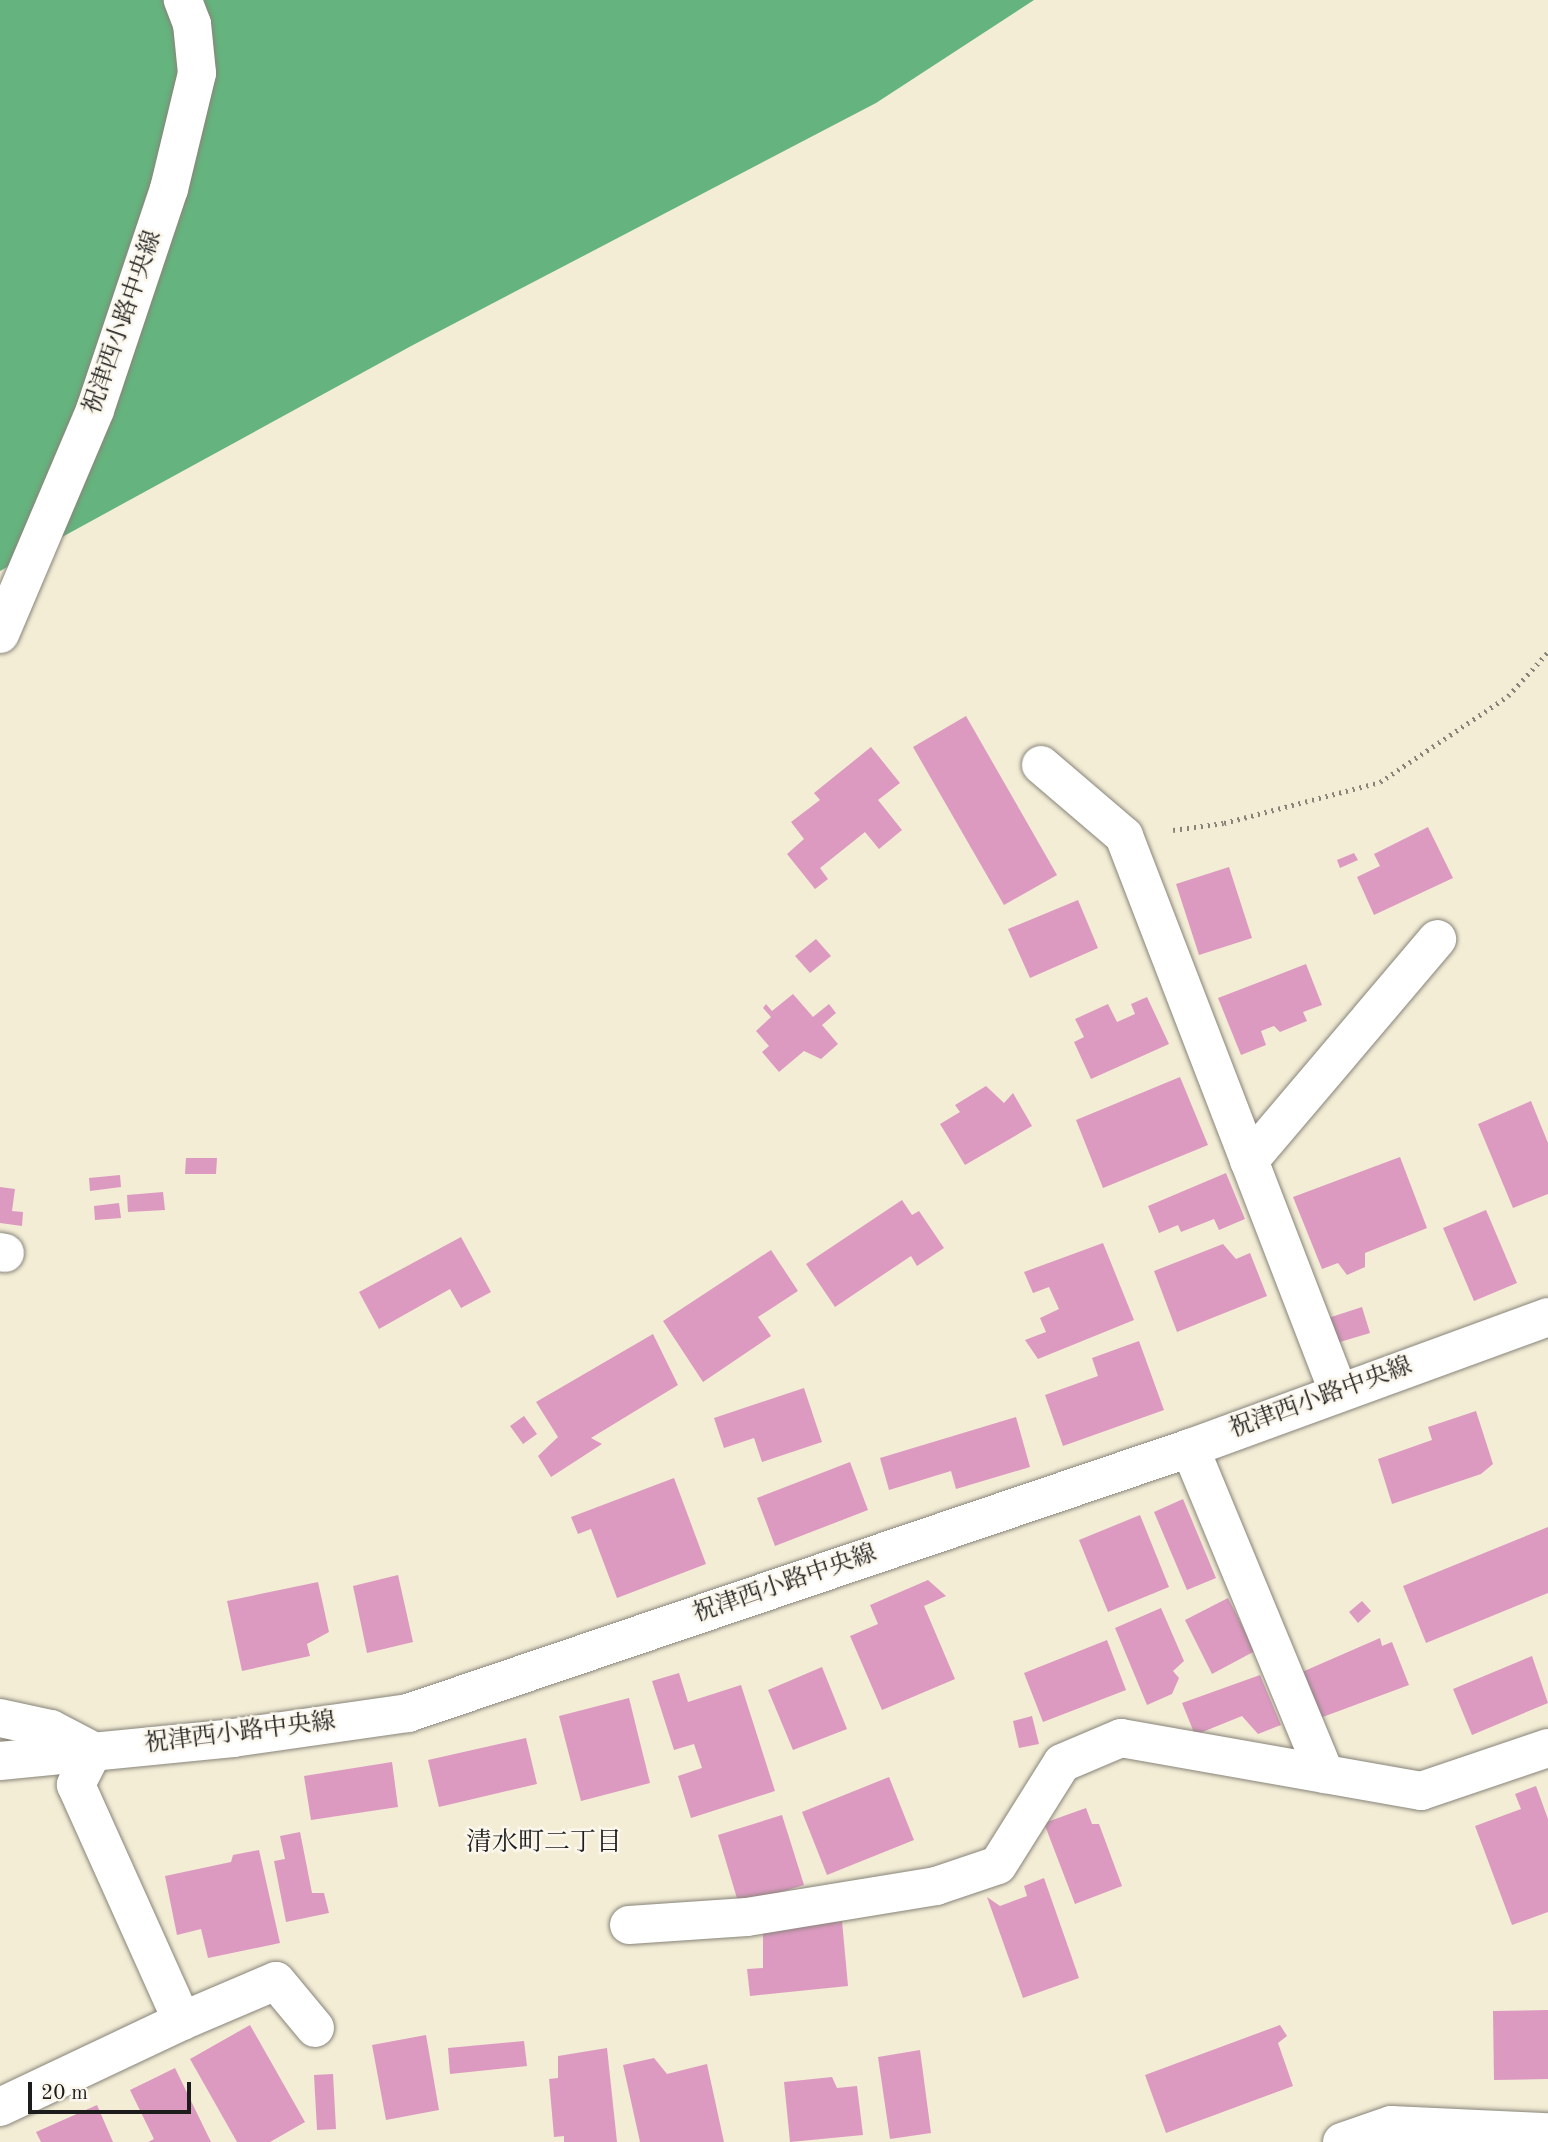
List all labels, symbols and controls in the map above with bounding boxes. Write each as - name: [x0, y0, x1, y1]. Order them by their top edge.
- street label: 祝津西小路中央線: [79, 228, 169, 418]
- street label: 祝津西小路中央線: [1226, 1353, 1416, 1445]
- street label: 祝津西小路中央線: [690, 1540, 880, 1630]
- street label: 祝津西小路中央線: [143, 1708, 337, 1760]
- district label: 清水町二丁目: [466, 1828, 622, 1860]
- scale bar: [32, 2068, 194, 2112]
- text: 20 m: [41, 2083, 88, 2104]

